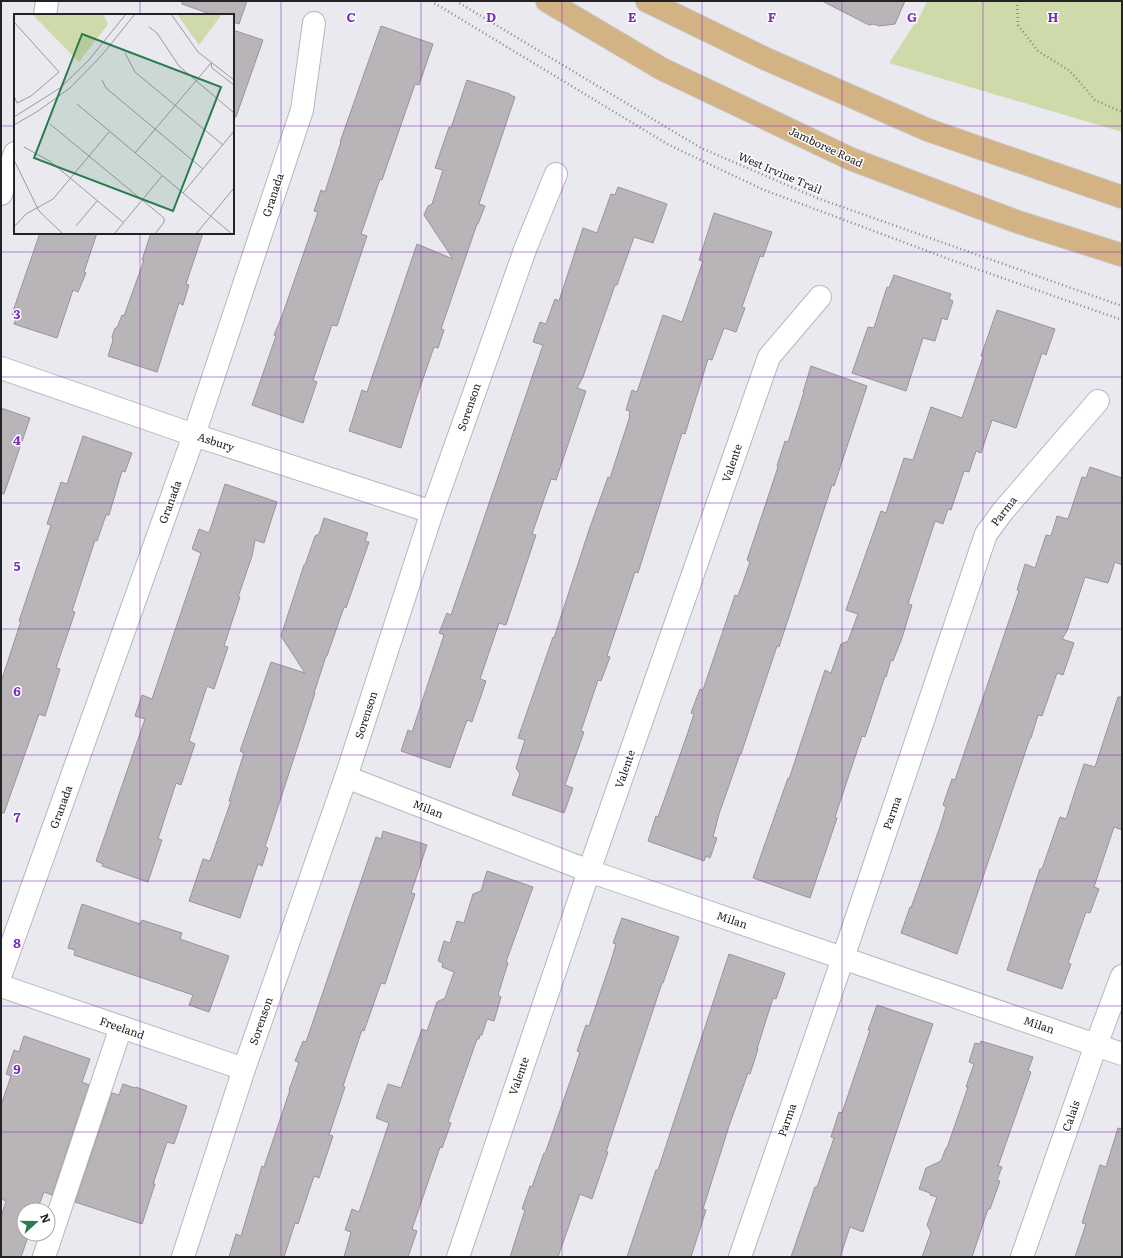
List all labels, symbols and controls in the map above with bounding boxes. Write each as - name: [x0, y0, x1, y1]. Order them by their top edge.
- text: C: [346, 7, 356, 26]
- text: D: [486, 7, 496, 26]
- text: E: [628, 7, 637, 26]
- text: F: [768, 7, 776, 26]
- text: G: [907, 7, 917, 26]
- text: H: [1048, 7, 1059, 26]
- inset map: [14, 14, 234, 234]
- street label: Jamboree Road: [787, 122, 866, 170]
- street label: West Irvine Trail: [736, 147, 825, 197]
- street label: Granada: [257, 171, 287, 219]
- text: 3: [13, 304, 21, 323]
- street label: Sorenson: [452, 381, 484, 433]
- street label: Asbury: [196, 428, 237, 455]
- text: 4: [13, 430, 21, 449]
- street label: Valente: [717, 441, 745, 484]
- street label: Granada: [154, 478, 184, 526]
- street label: Parma: [986, 492, 1020, 529]
- text: 5: [13, 556, 21, 575]
- text: 6: [13, 681, 21, 700]
- street label: Sorenson: [350, 689, 380, 741]
- street label: Valente: [610, 747, 638, 790]
- street label: Granada: [45, 783, 75, 831]
- street label: Parma: [878, 794, 904, 831]
- street label: Milan: [411, 795, 446, 821]
- text: 7: [13, 807, 21, 826]
- street label: Milan: [715, 906, 750, 932]
- text: 8: [13, 933, 21, 952]
- street label: Sorenson: [244, 995, 276, 1047]
- street label: Milan: [1022, 1011, 1057, 1037]
- street label: Freeland: [98, 1012, 147, 1042]
- street label: Valente: [504, 1054, 532, 1097]
- text: 9: [13, 1059, 21, 1078]
- street label: Calais: [1057, 1098, 1083, 1133]
- street label: Parma: [773, 1101, 799, 1138]
- north arrow: [16, 1202, 56, 1242]
- text: N: [37, 1211, 55, 1225]

